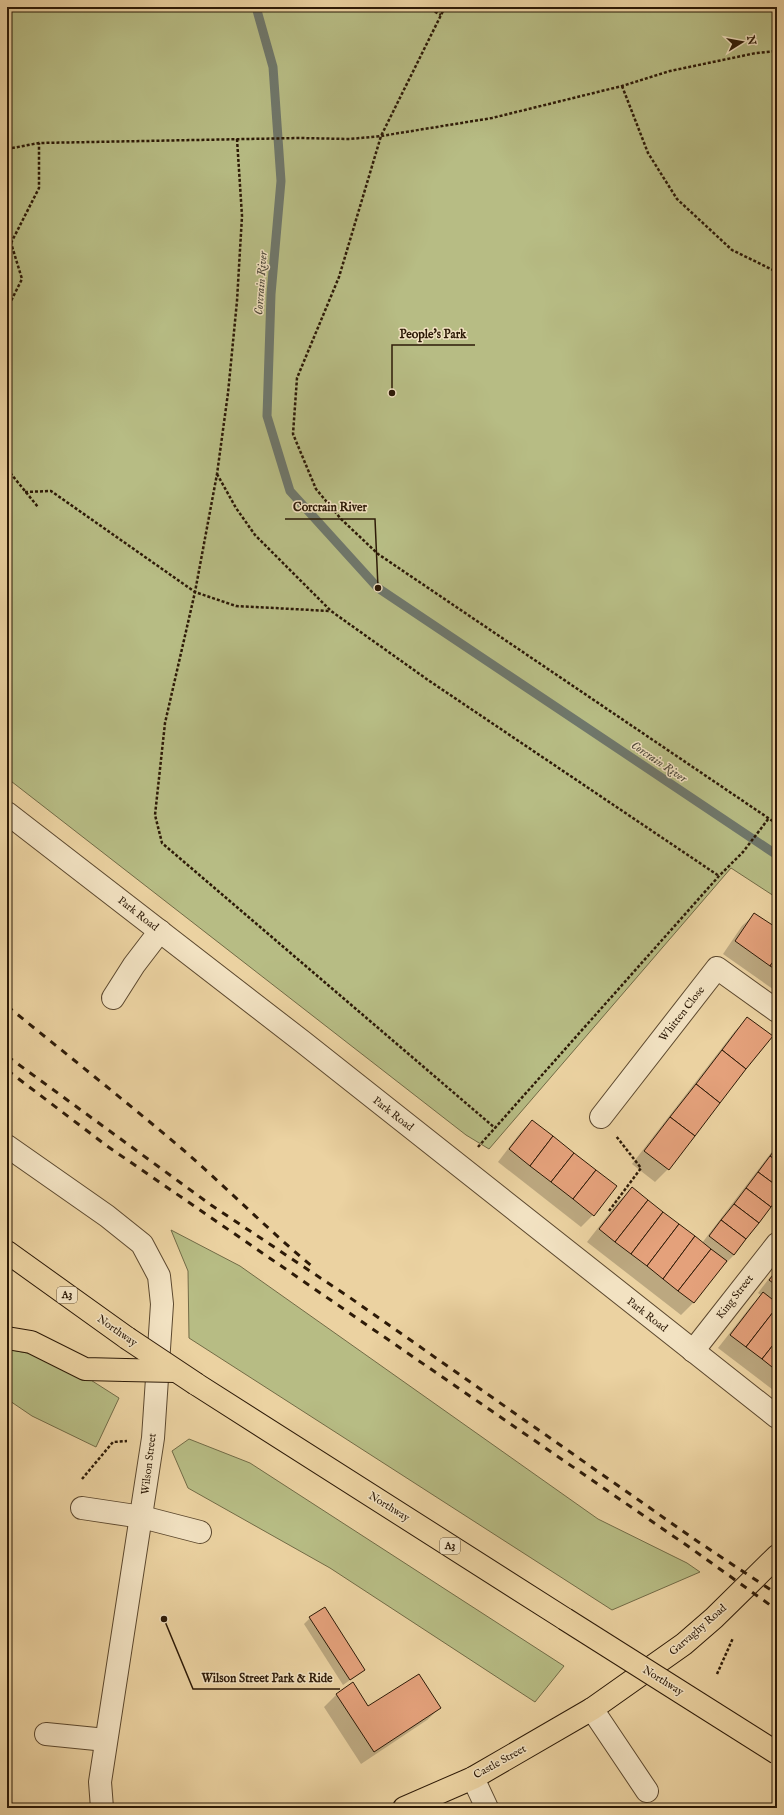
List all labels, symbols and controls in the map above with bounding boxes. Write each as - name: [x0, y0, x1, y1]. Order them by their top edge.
- north arrow: [722, 22, 762, 62]
- text: N: [743, 33, 759, 47]
- water label: Corcrain River: [251, 250, 271, 315]
- callout: People's Park: [392, 321, 475, 345]
- text: People's Park: [400, 327, 467, 343]
- callout: Corcrain River: [285, 495, 375, 519]
- text: Corcrain River: [293, 500, 367, 515]
- water label: Corcrain River: [628, 738, 690, 787]
- street label: Park Road: [115, 894, 161, 934]
- street label: Whitten Close: [656, 984, 708, 1044]
- street label: Park Road: [370, 1094, 416, 1134]
- street label: King Street: [713, 1272, 757, 1322]
- road number: A3: [57, 1287, 77, 1303]
- street label: Park Road: [624, 1295, 670, 1335]
- street label: Northway: [94, 1312, 140, 1350]
- street label: Wilson Street: [138, 1432, 160, 1496]
- street label: Northway: [366, 1489, 413, 1525]
- road number: A3: [440, 1538, 460, 1554]
- street label: Garvaghy Road: [666, 1601, 730, 1659]
- street label: Northway: [640, 1663, 687, 1699]
- callout: Wilson Street Park & Ride: [193, 1665, 340, 1689]
- text: Wilson Street Park & Ride: [200, 1671, 333, 1686]
- street label: Castle Street: [471, 1742, 529, 1782]

